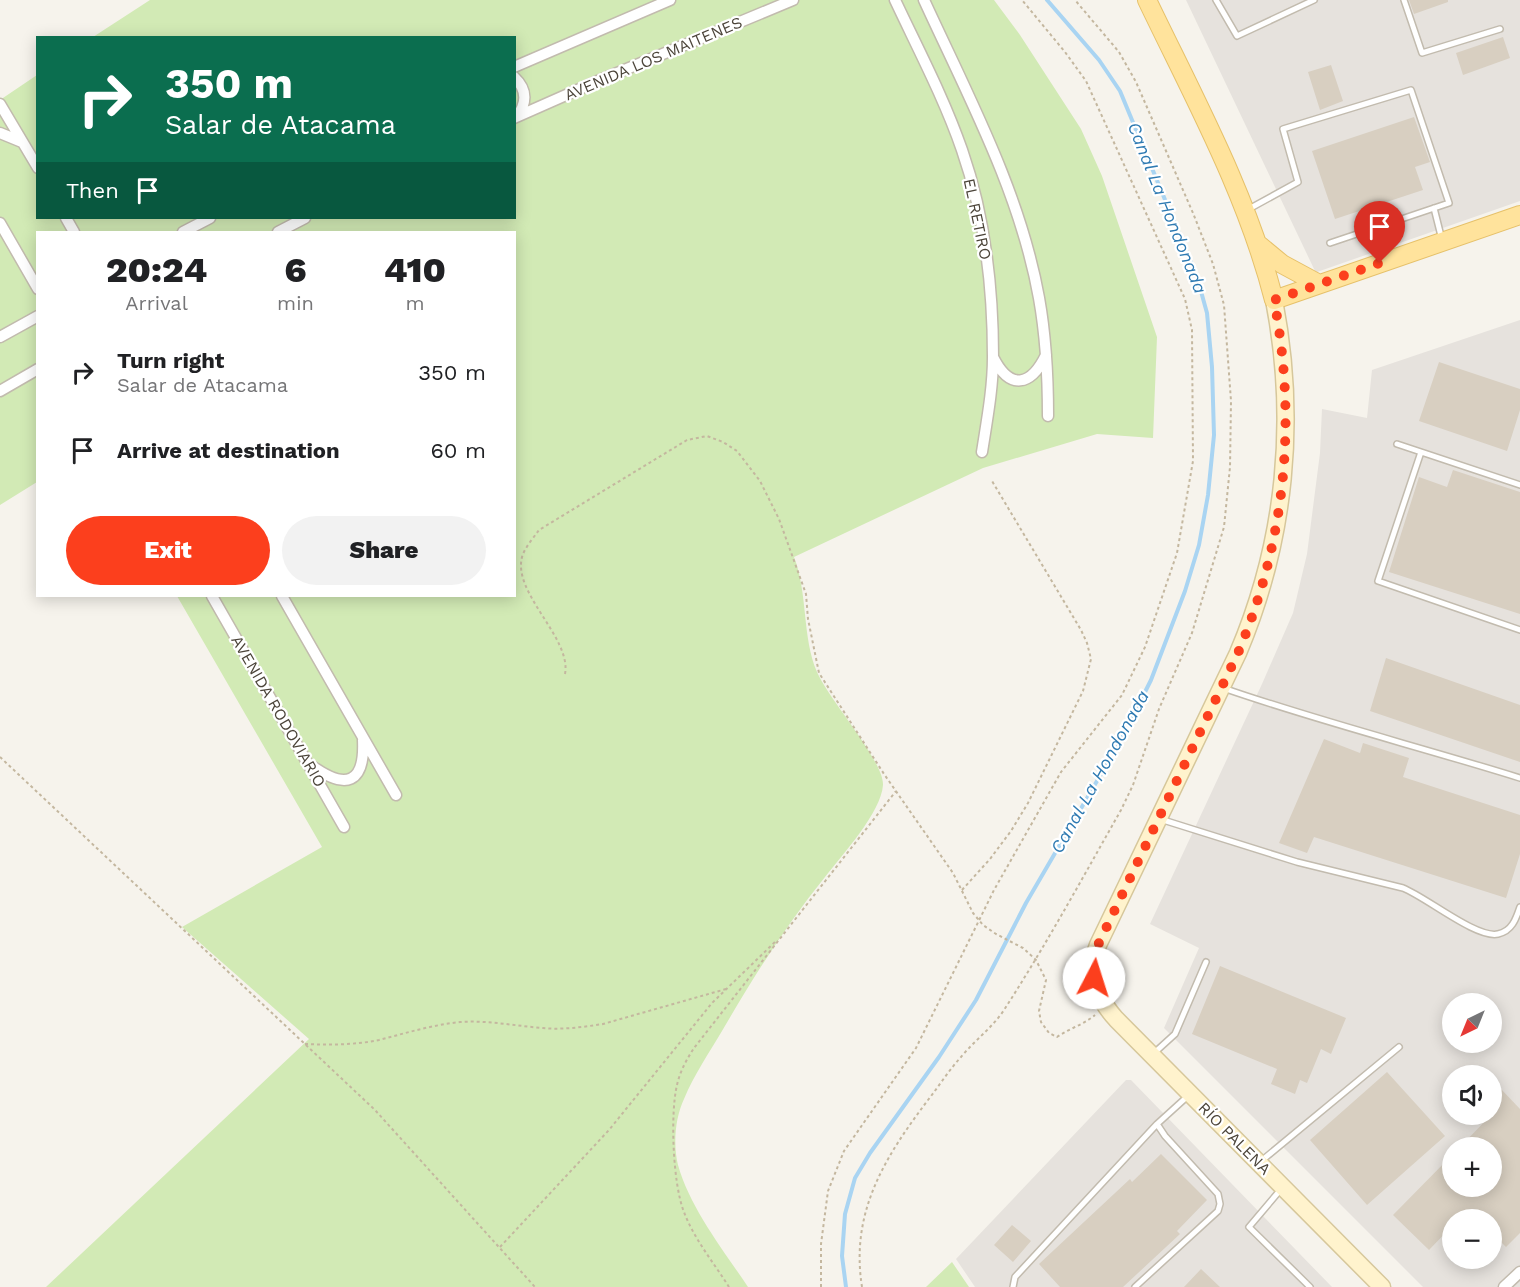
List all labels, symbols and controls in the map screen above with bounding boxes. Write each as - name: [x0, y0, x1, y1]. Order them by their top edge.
- street label: AVENIDA LOS MAITENES: [562, 12, 745, 105]
- text: 350 m: [165, 59, 293, 108]
- icon: right: [66, 60, 144, 138]
- text: Salar de Atacama: [165, 109, 396, 141]
- water label: Canal La Hondonada: [1123, 119, 1211, 297]
- icon: arrive: [131, 174, 164, 207]
- street label: EL RETIRO: [960, 177, 995, 261]
- text: Then: [66, 178, 119, 203]
- pin: [1354, 201, 1405, 263]
- icon: arrive: [1363, 210, 1396, 243]
- text: 20:24: [106, 249, 207, 291]
- text: 6: [284, 249, 307, 291]
- text: 410: [384, 249, 446, 291]
- text: Arrival: [125, 291, 188, 315]
- text: min: [277, 291, 314, 315]
- text: m: [405, 291, 424, 315]
- text: Turn right: [117, 348, 224, 373]
- icon: right: [66, 356, 99, 389]
- text: 350 m: [418, 360, 486, 385]
- text: Salar de Atacama: [117, 373, 288, 397]
- icon: arrive: [66, 434, 99, 467]
- text: Arrive at destination: [117, 438, 340, 463]
- text: 60 m: [430, 438, 486, 463]
- button: Exit: [66, 516, 270, 585]
- button: Share: [282, 516, 486, 585]
- street label: AVENIDA RODOVIARIO: [227, 632, 330, 790]
- water label: Canal La Hondonada: [1046, 687, 1153, 857]
- position arrow: [1062, 946, 1126, 1010]
- north arrow: [1442, 993, 1502, 1053]
- map controls: [1442, 993, 1502, 1269]
- button: sound: [1442, 1065, 1502, 1125]
- street label: RÍO PALENA: [1195, 1098, 1275, 1179]
- button: +: [1442, 1137, 1502, 1197]
- button: −: [1442, 1209, 1502, 1269]

